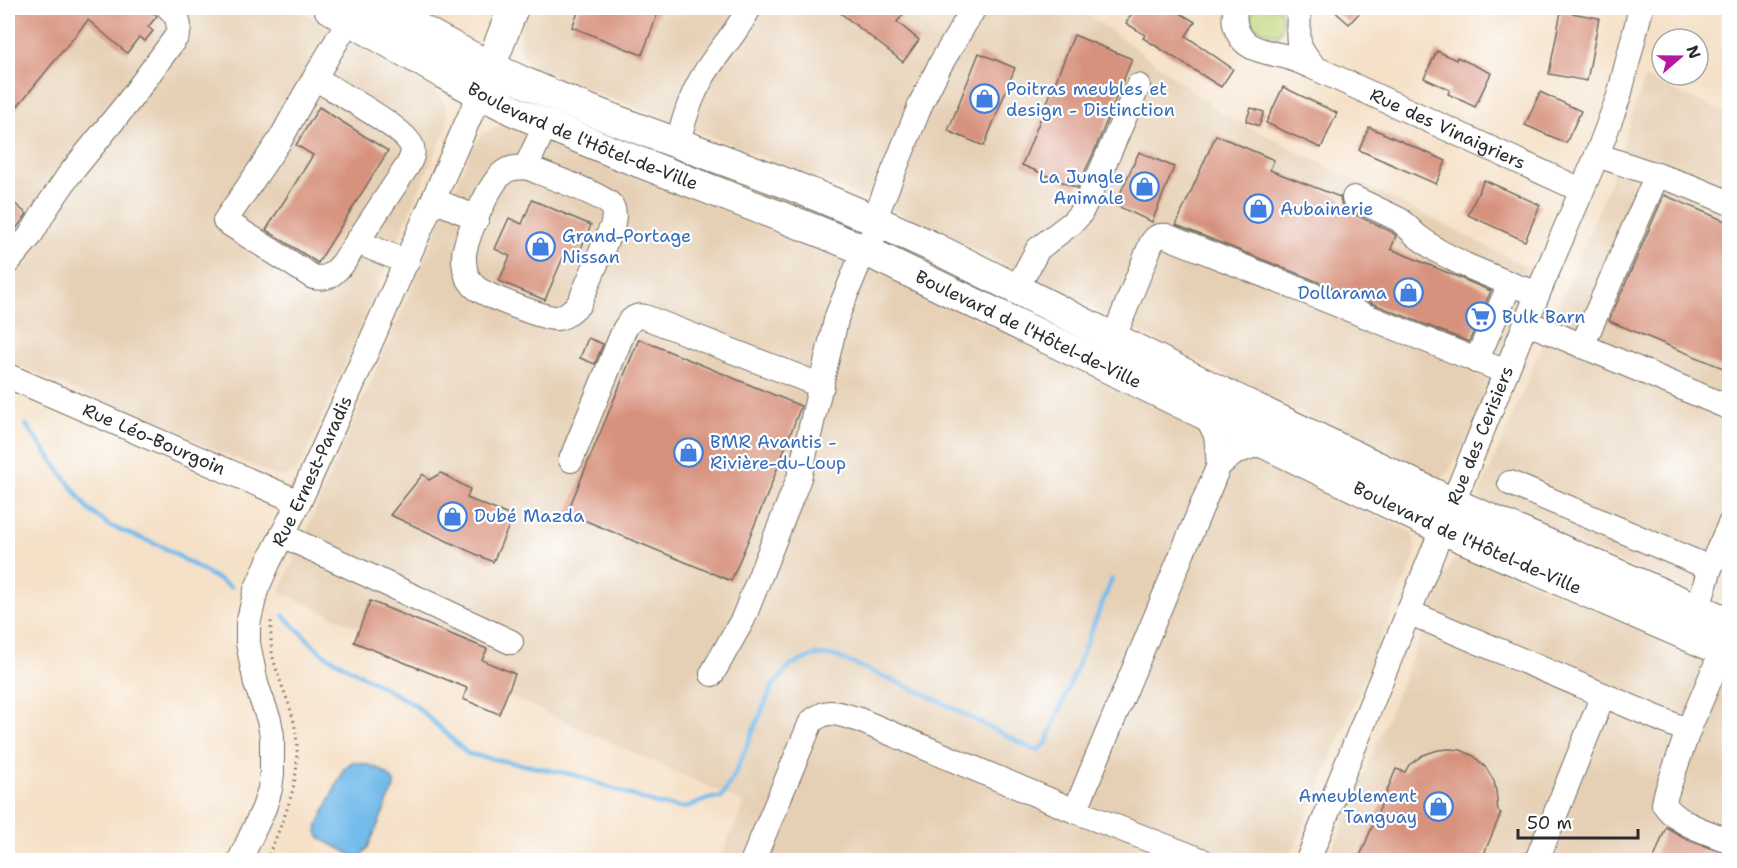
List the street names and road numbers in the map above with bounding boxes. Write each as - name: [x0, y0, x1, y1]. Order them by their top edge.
- street label: Boulevard de l'Hôtel-de-Ville: [463, 77, 701, 196]
- street label: Rue des Vinaigriers: [1366, 83, 1529, 175]
- street label: Boulevard de l'Hôtel-de-Ville: [911, 265, 1145, 394]
- street label: Rue des Cerisiers: [1441, 363, 1519, 509]
- street label: Rue Ernest-Paradis: [266, 392, 358, 551]
- street label: Rue Léo-Bourgoin: [79, 398, 229, 481]
- street label: Boulevard de l'Hôtel-de-Ville: [1349, 476, 1585, 600]

